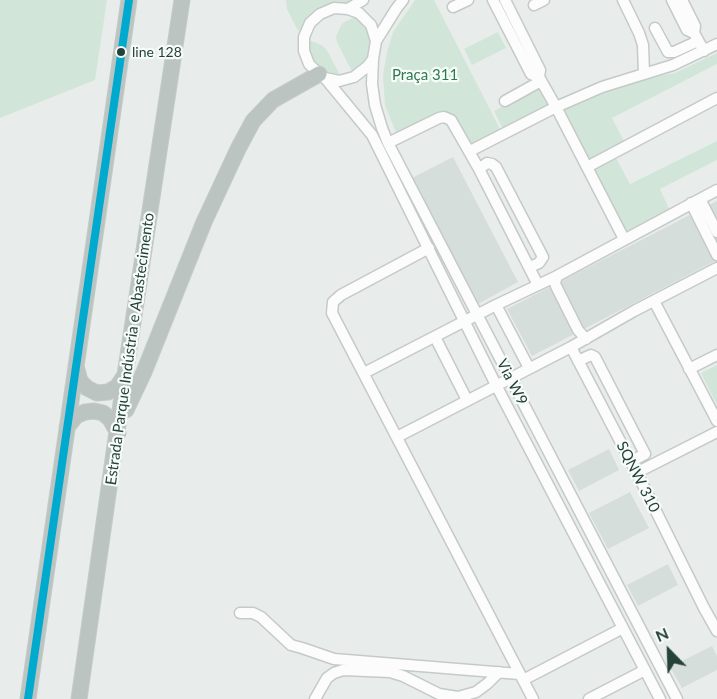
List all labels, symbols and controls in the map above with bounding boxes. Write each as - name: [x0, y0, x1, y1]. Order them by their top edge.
- place label: line 128: [132, 44, 182, 60]
- marker: line 128: [115, 46, 127, 58]
- park label: Praça 311: [392, 66, 458, 84]
- street label: Estrada Parque Indústria e Abastecimento: [102, 212, 158, 486]
- street label: Via W9: [493, 356, 531, 408]
- street label: SQNW 310: [612, 439, 664, 515]
- north arrow: [639, 621, 699, 681]
- text: N: [652, 623, 671, 645]

